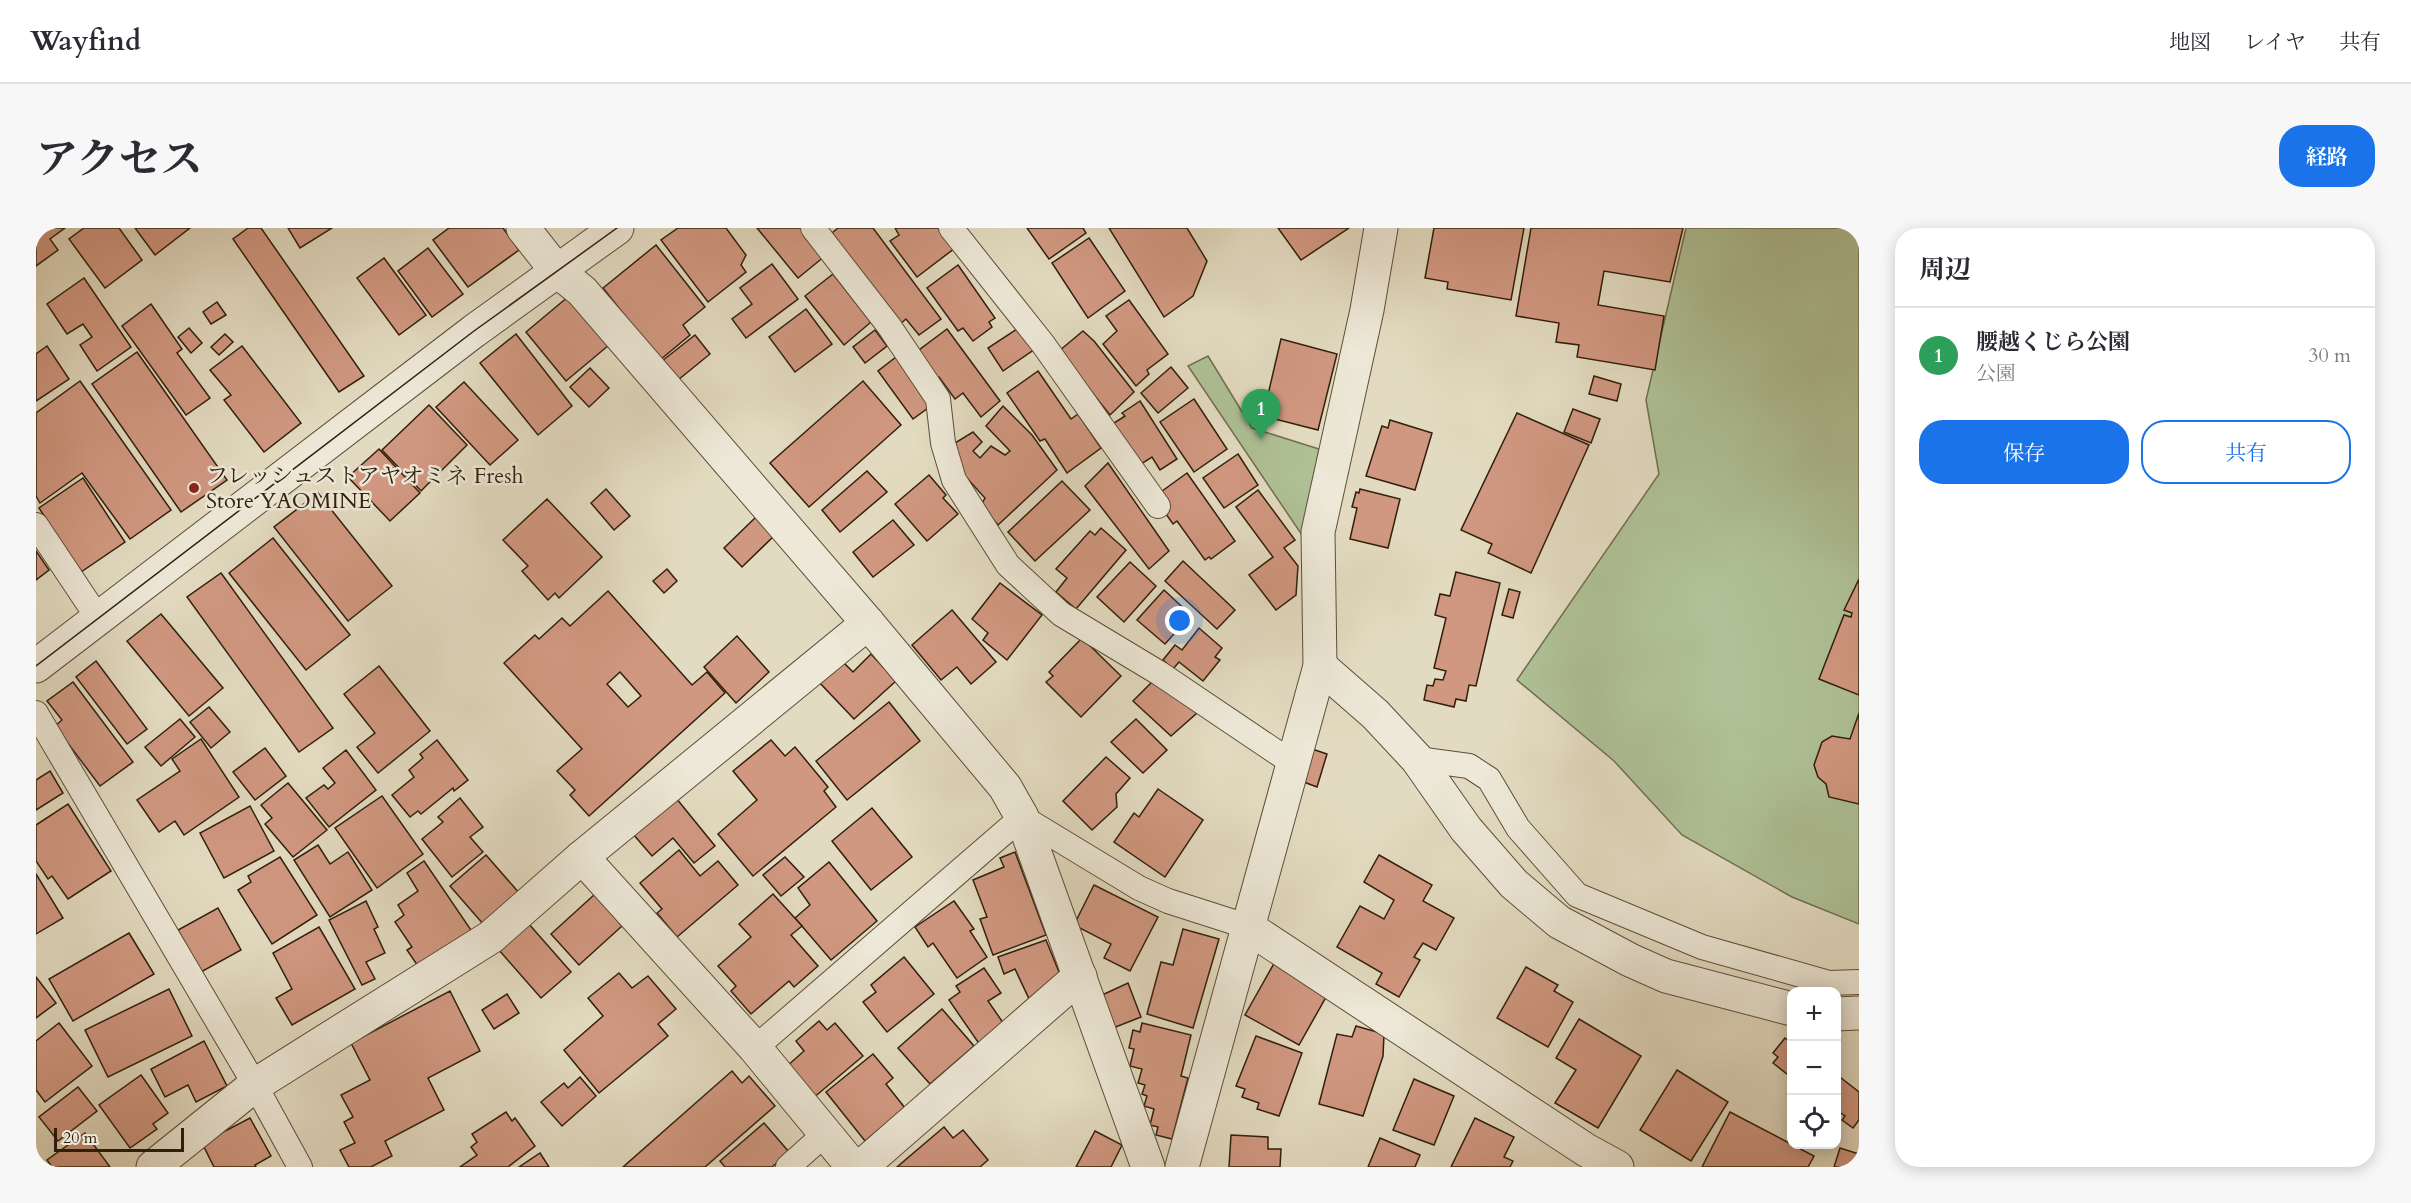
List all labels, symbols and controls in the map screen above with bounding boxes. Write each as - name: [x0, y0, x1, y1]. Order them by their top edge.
- text: Wayfind: [30, 22, 141, 60]
- text: 地図: [2169, 28, 2211, 57]
- text: レイヤ: [2244, 28, 2306, 57]
- text: 共有: [2339, 28, 2381, 57]
- button: 経路: [2279, 125, 2375, 187]
- text: アクセス: [36, 131, 203, 188]
- text: 周辺: [1919, 252, 1971, 287]
- text: 腰越くじら公園: [1976, 327, 2130, 357]
- text: 1: [1933, 342, 1944, 369]
- text: 30 m: [2308, 342, 2351, 369]
- text: 公園: [1976, 360, 2016, 387]
- pin: 1: [1242, 390, 1280, 439]
- button: 保存: [1919, 420, 2129, 484]
- button: 共有: [2141, 420, 2351, 484]
- place label: フレッシュストアヤオミネ Fresh Store YAOMINE: [206, 461, 524, 516]
- marker: フレッシュストアヤオミネ Fresh Store YAOMINE: [187, 481, 201, 495]
- your location: [1165, 606, 1194, 635]
- map controls: [1787, 987, 1841, 1149]
- button: +: [1787, 987, 1841, 1041]
- button: −: [1787, 1041, 1841, 1095]
- button: locate: [1787, 1095, 1841, 1149]
- scale bar: [54, 1125, 184, 1152]
- text: 20 m: [63, 1127, 97, 1149]

